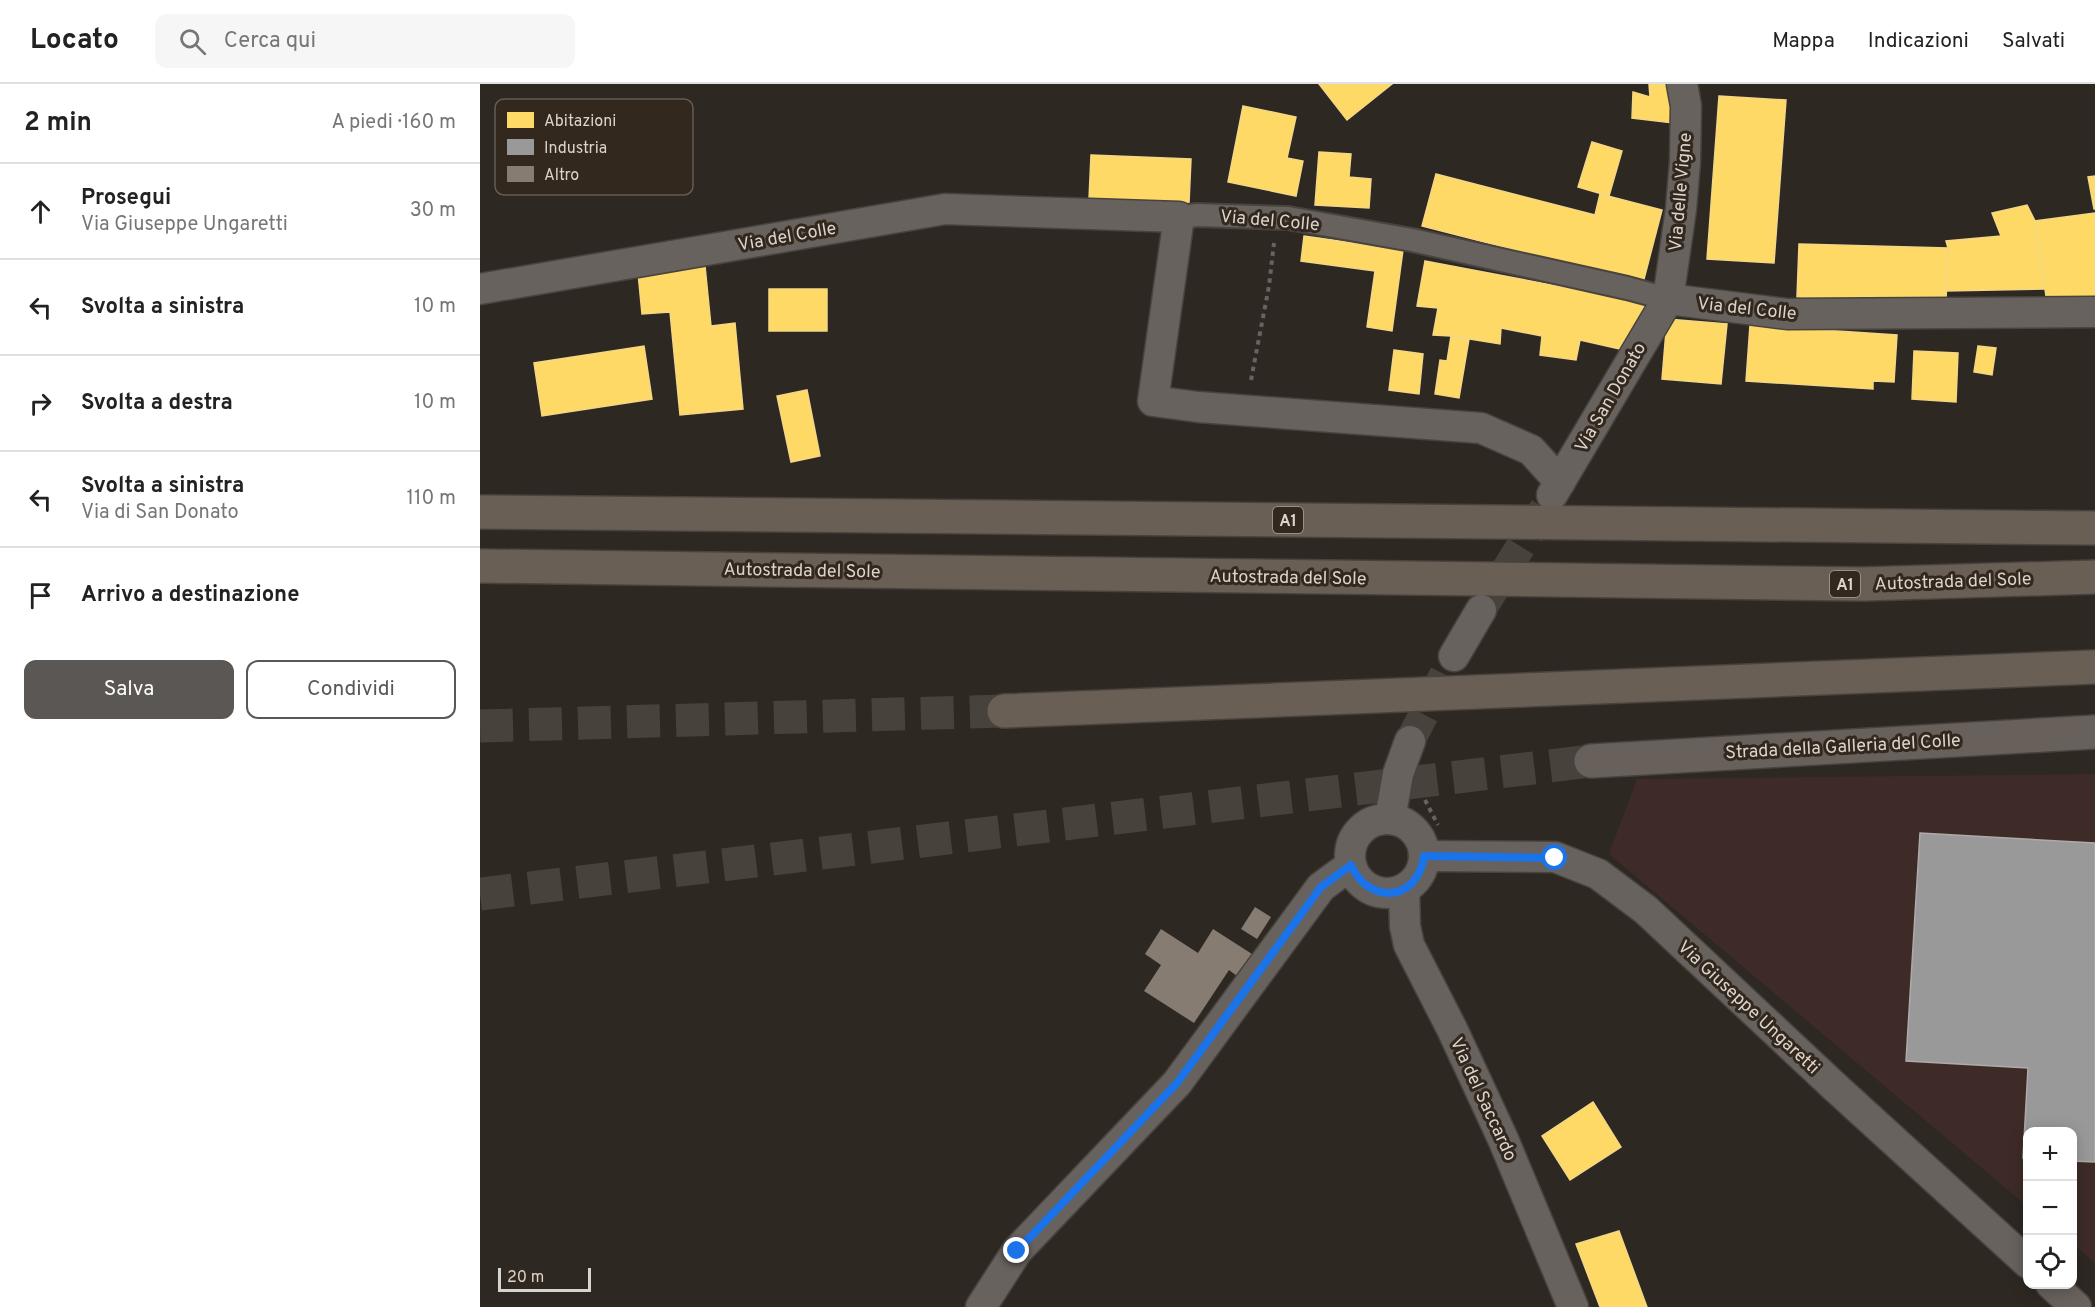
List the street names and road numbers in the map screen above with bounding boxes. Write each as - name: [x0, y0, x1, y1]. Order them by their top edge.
- street label: Via delle Vigne: [1665, 132, 1698, 252]
- street label: Via del Colle: [1219, 206, 1321, 237]
- street label: Via del Colle: [736, 217, 838, 257]
- street label: Via del Colle: [1696, 293, 1798, 326]
- street label: Via San Donato: [1571, 339, 1652, 457]
- road number: A1: [1273, 507, 1303, 533]
- street label: Autostrada del Sole: [723, 559, 881, 584]
- street label: Autostrada del Sole: [1209, 566, 1367, 591]
- street label: Autostrada del Sole: [1874, 568, 2032, 597]
- road number: A1: [1830, 571, 1860, 597]
- street label: Strada della Galleria del Colle: [1725, 730, 1961, 765]
- street label: Via Giuseppe Ungaretti: [1672, 936, 1824, 1080]
- street label: Via del Saccardo: [1444, 1034, 1521, 1165]

